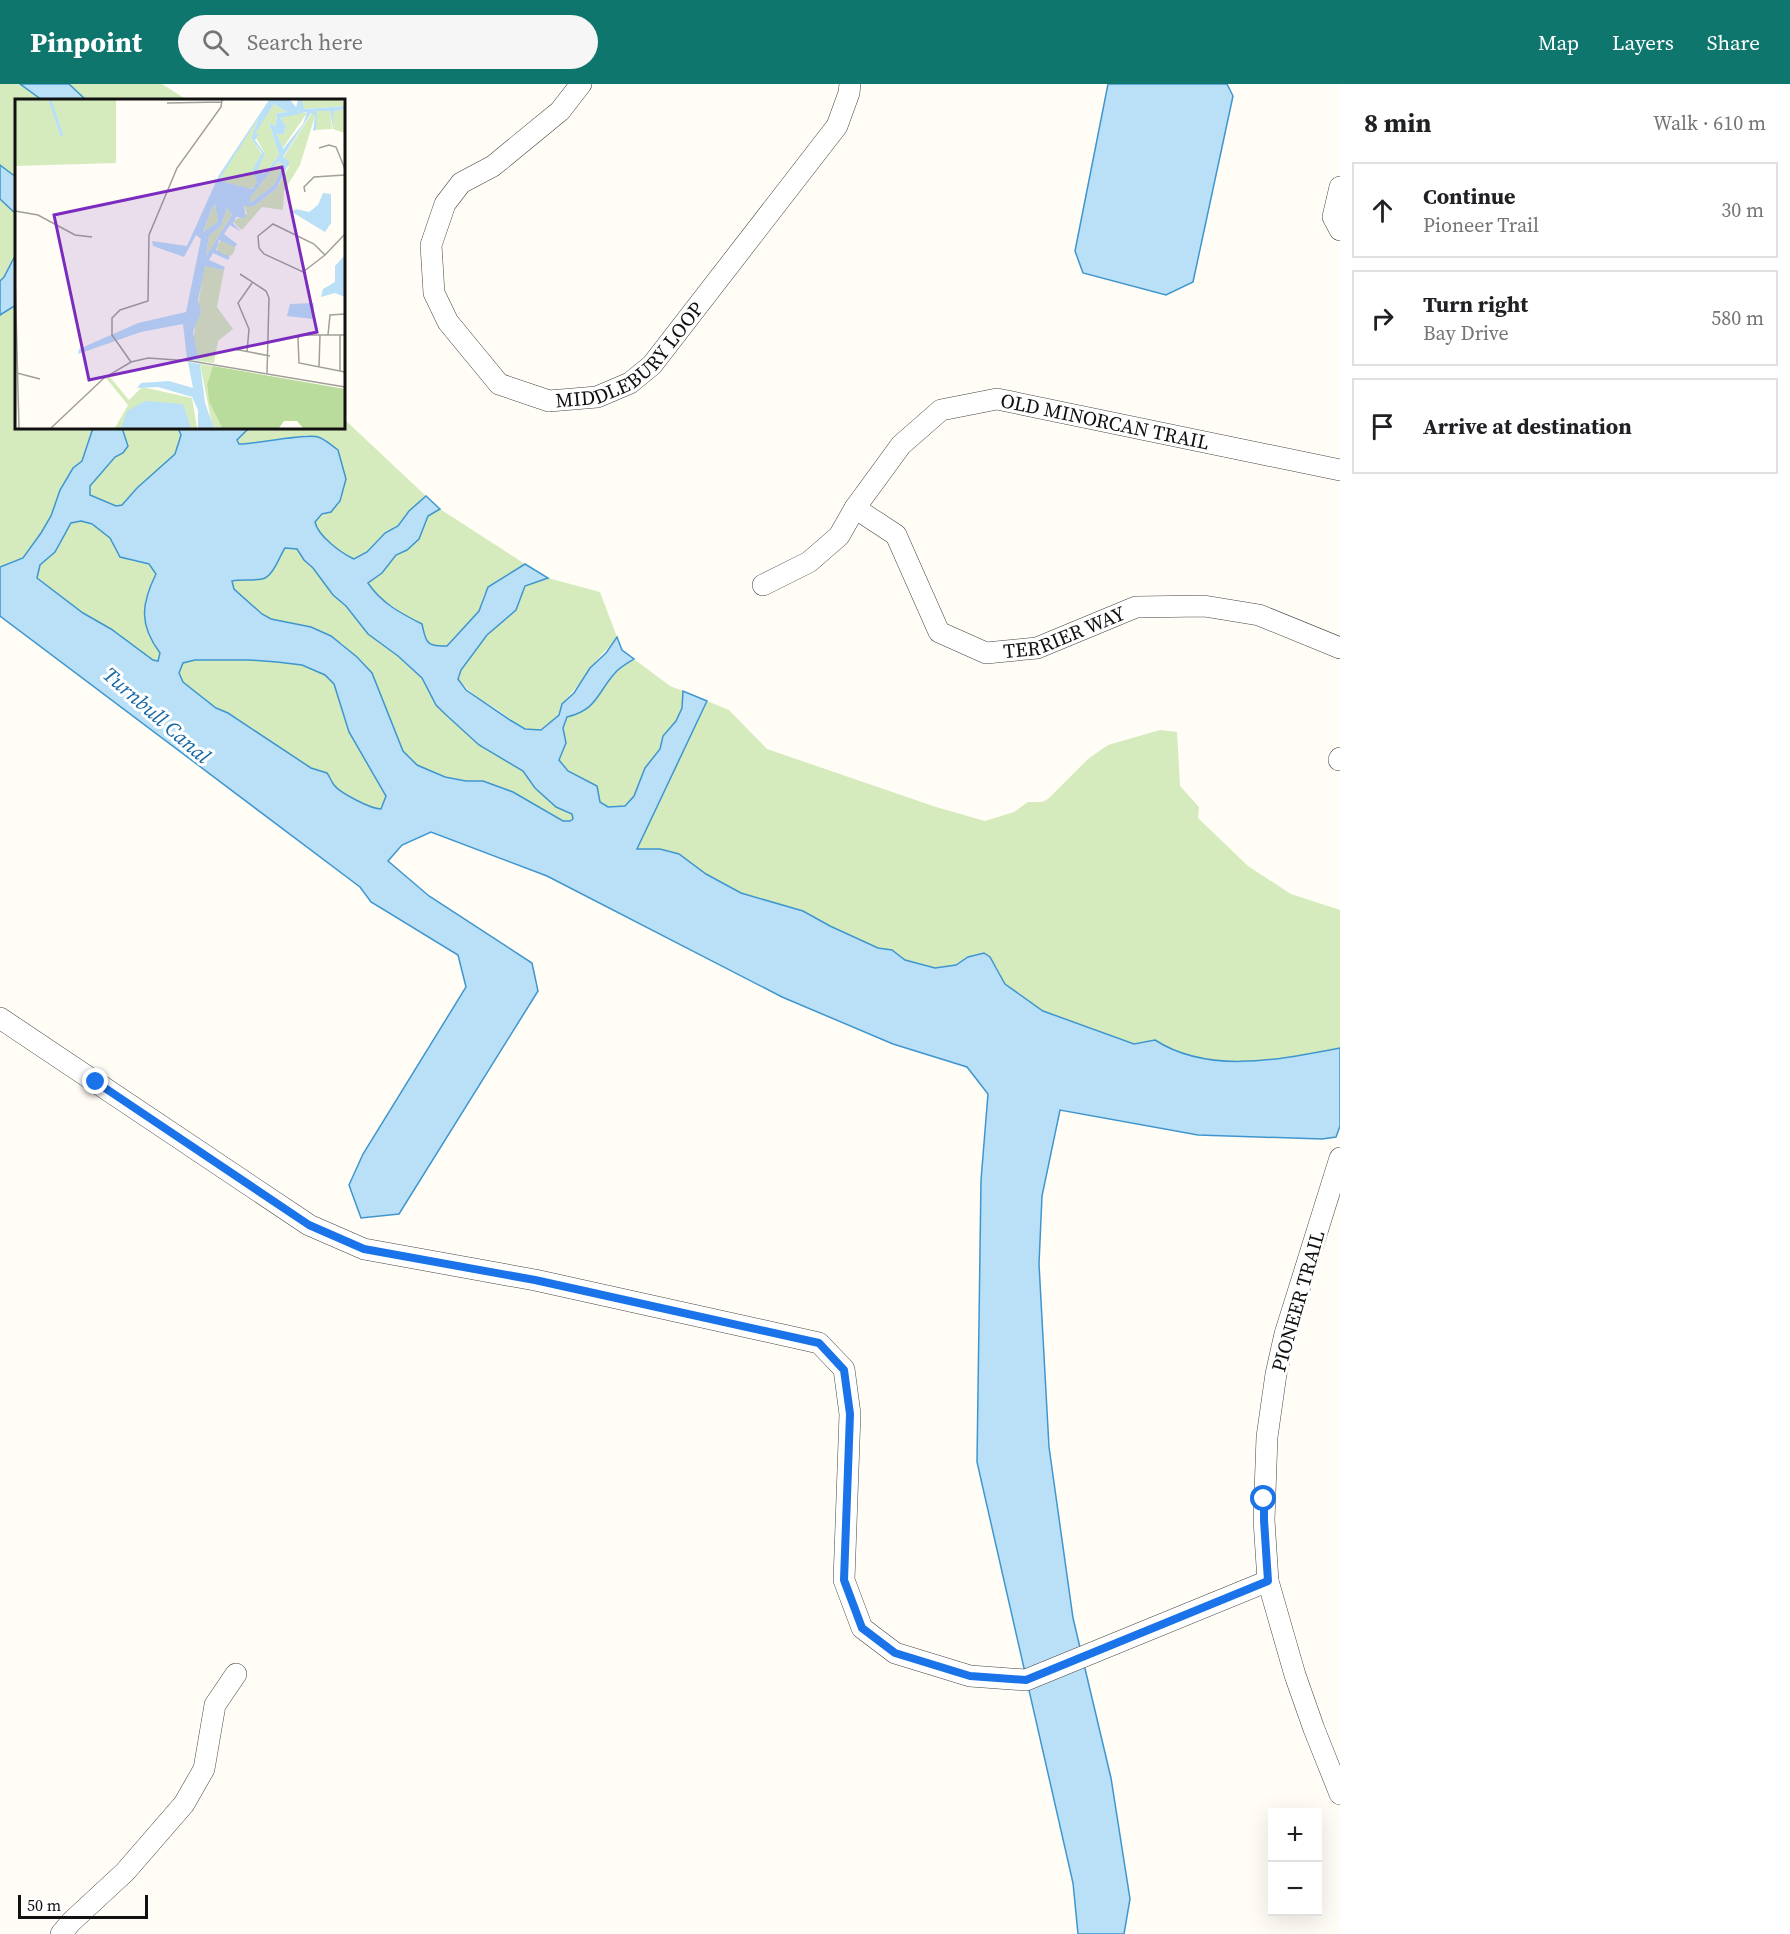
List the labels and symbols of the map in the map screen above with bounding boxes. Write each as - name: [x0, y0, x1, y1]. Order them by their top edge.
- inset map: [15, 99, 345, 429]
- street label: MIDDLEBURY LOOP: [554, 296, 710, 414]
- street label: OLD MINORCAN TRAIL: [998, 386, 1212, 457]
- street label: TERRIER WAY: [1002, 599, 1130, 665]
- water label: Turnbull Canal: [97, 660, 217, 770]
- route end: [82, 1068, 108, 1094]
- street label: PIONEER TRAIL: [1264, 1227, 1332, 1375]
- route start: [1250, 1485, 1276, 1511]
- scale bar: [18, 1892, 148, 1920]

